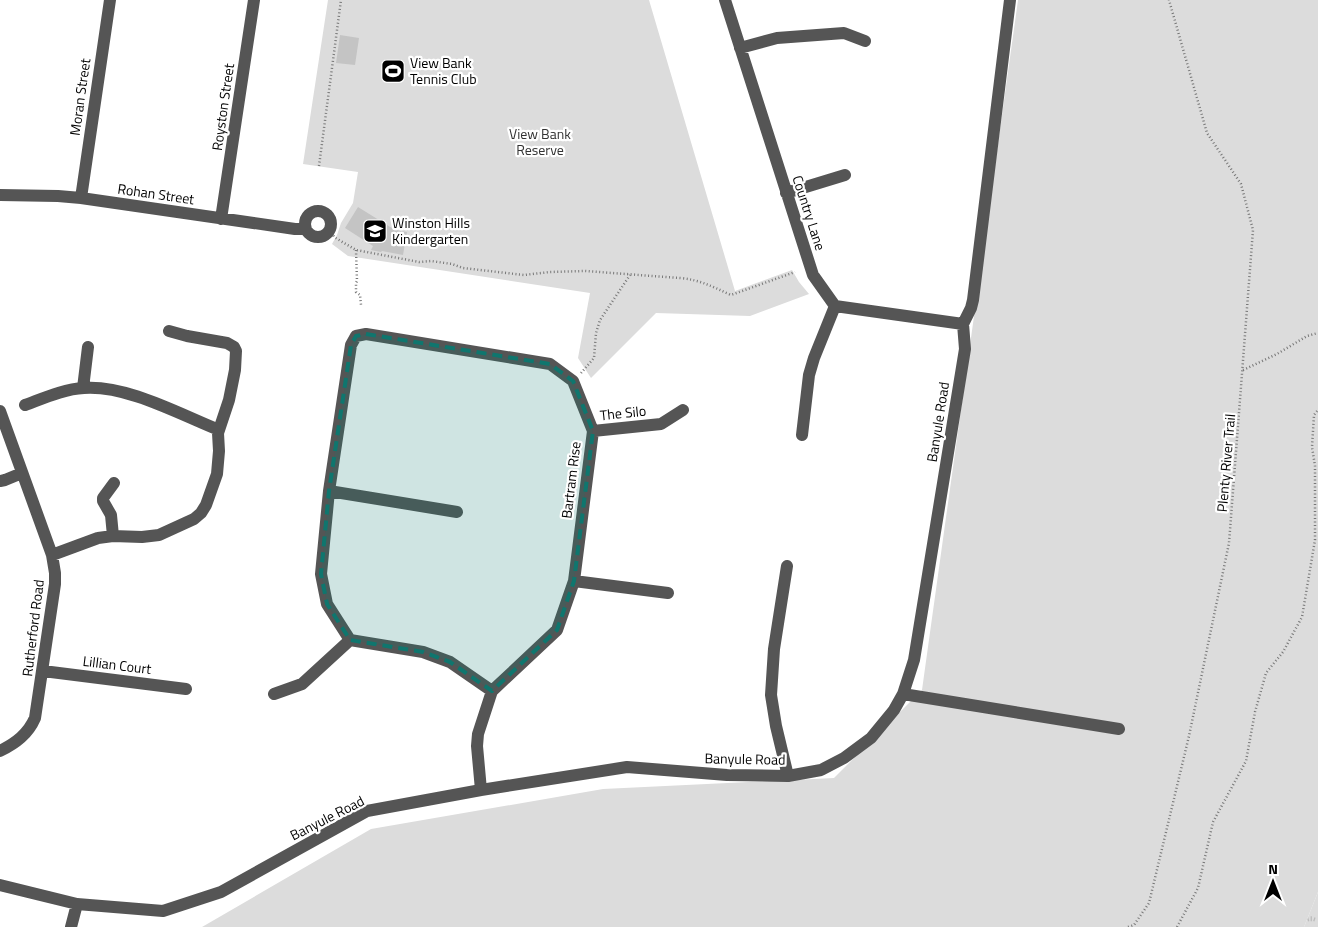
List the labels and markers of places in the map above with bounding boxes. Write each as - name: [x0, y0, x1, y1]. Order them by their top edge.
- place label: View Bank Tennis Club: [410, 52, 477, 89]
- sports icon: View Bank Tennis Club: [380, 58, 406, 84]
- place label: Winston Hills Kindergarten: [392, 212, 470, 249]
- school or university icon: Winston Hills Kindergarten: [362, 218, 388, 244]

